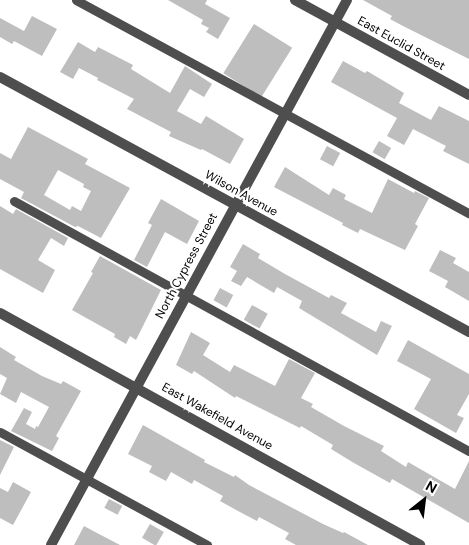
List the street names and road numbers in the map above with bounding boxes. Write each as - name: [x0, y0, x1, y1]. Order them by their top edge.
- street label: East Euclid Street: [355, 14, 447, 74]
- street label: Wilson Avenue: [202, 168, 280, 220]
- street label: North Cypress Street: [153, 211, 221, 321]
- street label: East Wakefield Avenue: [159, 380, 275, 454]

